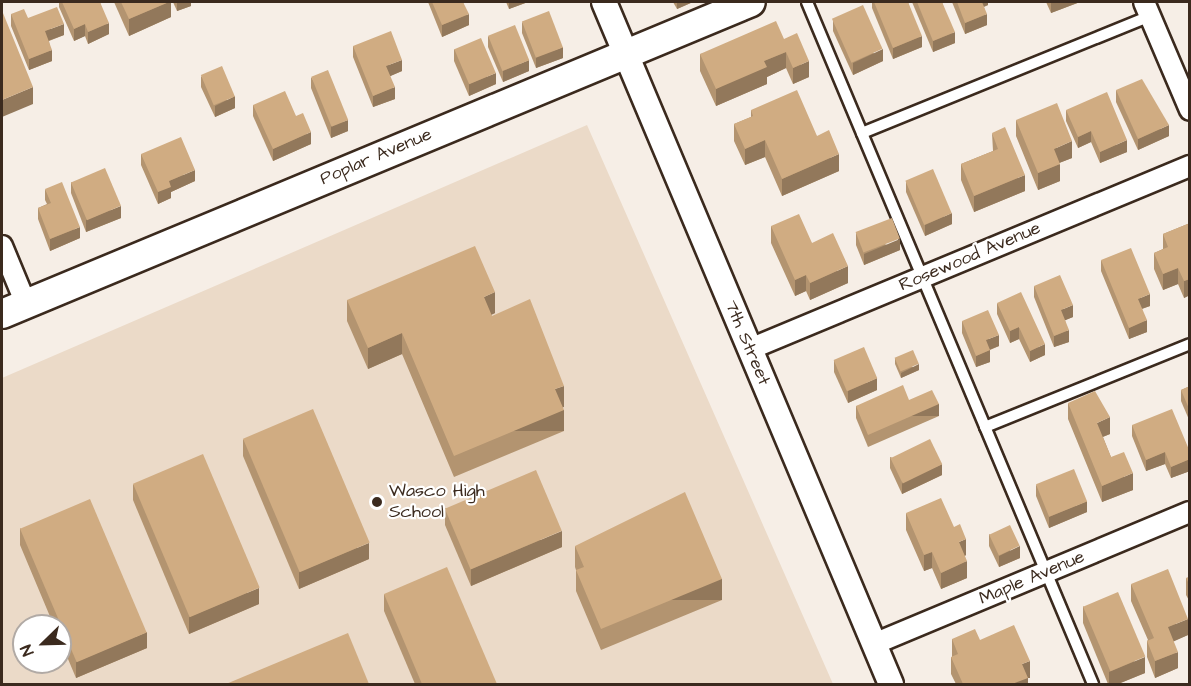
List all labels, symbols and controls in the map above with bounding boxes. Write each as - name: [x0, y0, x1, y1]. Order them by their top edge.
- street label: Poplar Avenue: [317, 124, 435, 190]
- street label: Rosewood Avenue: [896, 217, 1044, 297]
- street label: 7th Street: [719, 297, 775, 389]
- place label: Wasco High School: [389, 481, 485, 524]
- marker: Wasco High School: [370, 495, 384, 509]
- street label: Maple Avenue: [976, 546, 1088, 610]
- north arrow: [12, 614, 72, 674]
- text: N: [15, 641, 39, 659]

